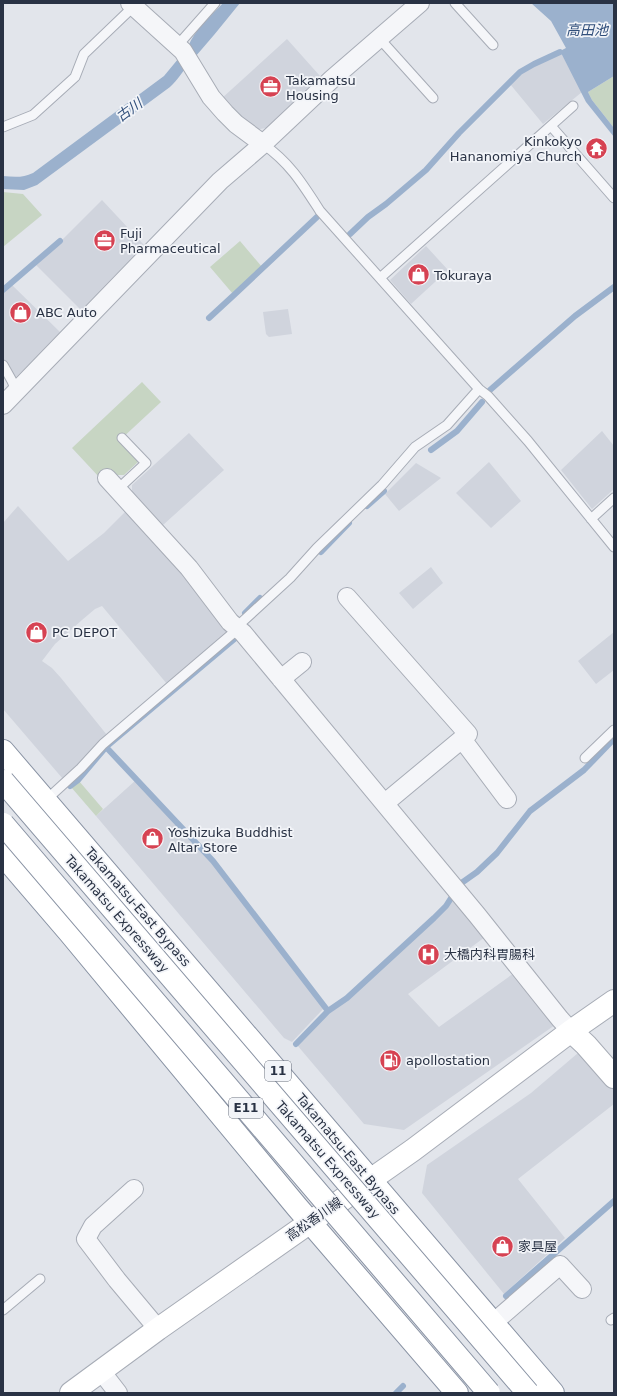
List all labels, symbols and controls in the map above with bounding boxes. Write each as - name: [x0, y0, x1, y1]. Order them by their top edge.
- water label: 高田池: [566, 22, 610, 38]
- place label: Takamatsu Housing: [285, 73, 356, 103]
- office icon: Takamatsu Housing: [258, 74, 284, 100]
- water label: 古川: [113, 94, 147, 125]
- place label: Kinkokyo Hananomiya Church: [450, 134, 582, 164]
- temple icon: Kinkokyo Hananomiya Church: [584, 135, 610, 161]
- place label: Fuji Pharmaceutical: [120, 226, 221, 256]
- office icon: Fuji Pharmaceutical: [92, 227, 118, 253]
- shop icon: Tokuraya: [406, 262, 432, 288]
- place label: Tokuraya: [433, 268, 492, 283]
- shop icon: ABC Auto: [8, 299, 34, 325]
- place label: ABC Auto: [36, 305, 97, 320]
- shop icon: PC DEPOT: [23, 619, 49, 645]
- place label: PC DEPOT: [52, 625, 117, 640]
- place label: Yoshizuka Buddhist Altar Store: [167, 825, 293, 855]
- shop icon: Yoshizuka Buddhist Altar Store: [140, 826, 166, 852]
- street label: Takamatsu-East Bypass: [81, 844, 194, 970]
- street label: Takamatsu Expressway: [61, 851, 172, 976]
- hospital icon: 大橋内科胃腸科: [416, 941, 442, 967]
- place label: 大橋内科胃腸科: [444, 947, 535, 962]
- fuel station icon: apollostation: [377, 1047, 403, 1073]
- place label: apollostation: [406, 1053, 490, 1068]
- road number: 11: [265, 1061, 291, 1081]
- street label: Takamatsu-East Bypass: [292, 1090, 403, 1218]
- street label: Takamatsu Expressway: [272, 1097, 383, 1222]
- road number: E11: [229, 1098, 263, 1118]
- street label: 高松香川線: [283, 1194, 345, 1244]
- shop icon: 家具屋: [490, 1233, 516, 1259]
- place label: 家具屋: [518, 1239, 557, 1254]

